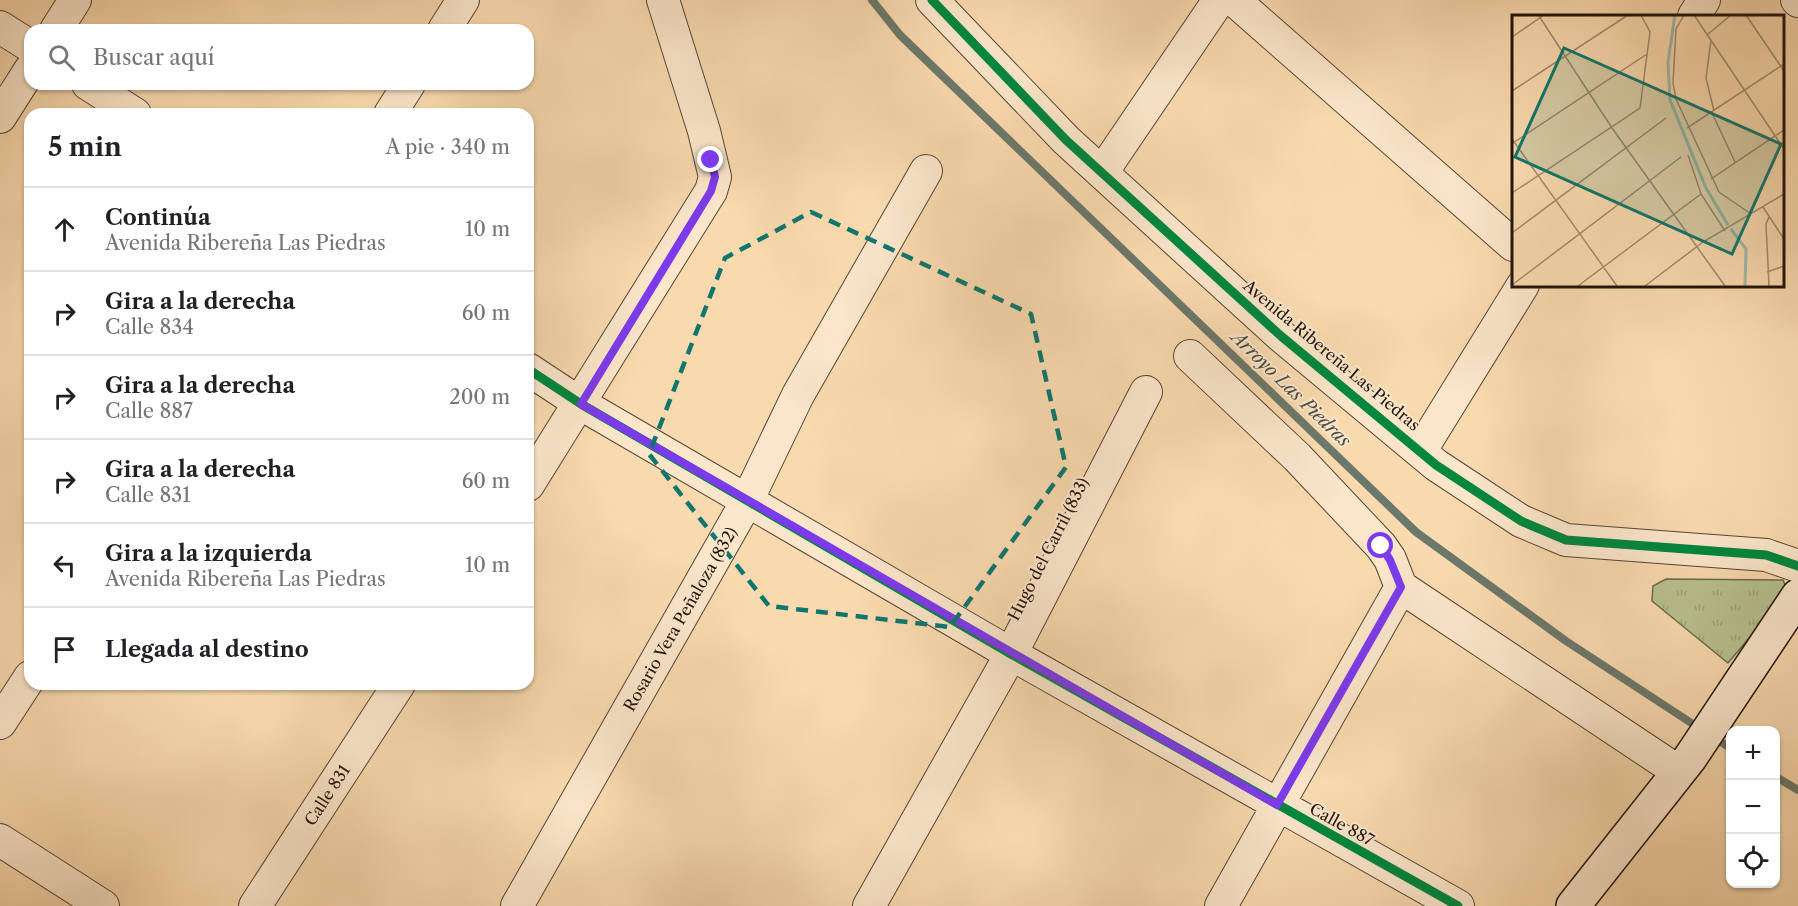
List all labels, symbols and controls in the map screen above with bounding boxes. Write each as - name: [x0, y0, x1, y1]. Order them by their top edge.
- inset map: [1512, 15, 1783, 286]
- search box: [24, 24, 534, 90]
- icon: search: [45, 41, 78, 74]
- text: Buscar aquí: [93, 44, 215, 71]
- text: 5 min: [48, 131, 122, 163]
- text: A pie · 340 m: [386, 135, 510, 159]
- route end: [697, 146, 723, 172]
- text: Continúa: [105, 204, 211, 231]
- icon: ahead: [48, 213, 81, 246]
- text: 10 m: [465, 217, 510, 241]
- text: Avenida Ribereña Las Piedras: [105, 231, 386, 255]
- street label: Avenida Ribereña Las Piedras: [1239, 275, 1424, 435]
- text: Gira a la derecha: [105, 288, 295, 315]
- icon: right: [48, 297, 81, 330]
- text: 60 m: [462, 301, 510, 325]
- text: Calle 834: [105, 315, 194, 339]
- water label: Arroyo Las Piedras: [1225, 324, 1355, 452]
- text: Gira a la derecha: [105, 372, 295, 399]
- icon: right: [48, 381, 81, 414]
- text: 200 m: [449, 385, 510, 409]
- text: Calle 887: [105, 399, 193, 423]
- text: Gira a la derecha: [105, 456, 295, 483]
- icon: right: [48, 465, 81, 498]
- text: 60 m: [462, 469, 510, 493]
- street label: Hugo del Carril (833): [1003, 474, 1093, 624]
- text: Calle 831: [105, 483, 191, 507]
- street label: Rosario Vera Peñaloza (832): [619, 523, 741, 715]
- route start: [1367, 532, 1393, 558]
- text: Gira a la izquierda: [105, 540, 312, 567]
- icon: left: [48, 549, 81, 582]
- text: 10 m: [465, 553, 510, 577]
- text: Avenida Ribereña Las Piedras: [105, 567, 386, 591]
- icon: arrive: [48, 633, 81, 666]
- text: Llegada al destino: [105, 636, 309, 663]
- map controls: [1726, 726, 1780, 888]
- button: +: [1726, 726, 1780, 780]
- street label: Calle 831: [300, 761, 354, 829]
- button: −: [1726, 780, 1780, 834]
- street label: Calle 887: [1306, 798, 1378, 850]
- button: locate: [1726, 834, 1780, 888]

